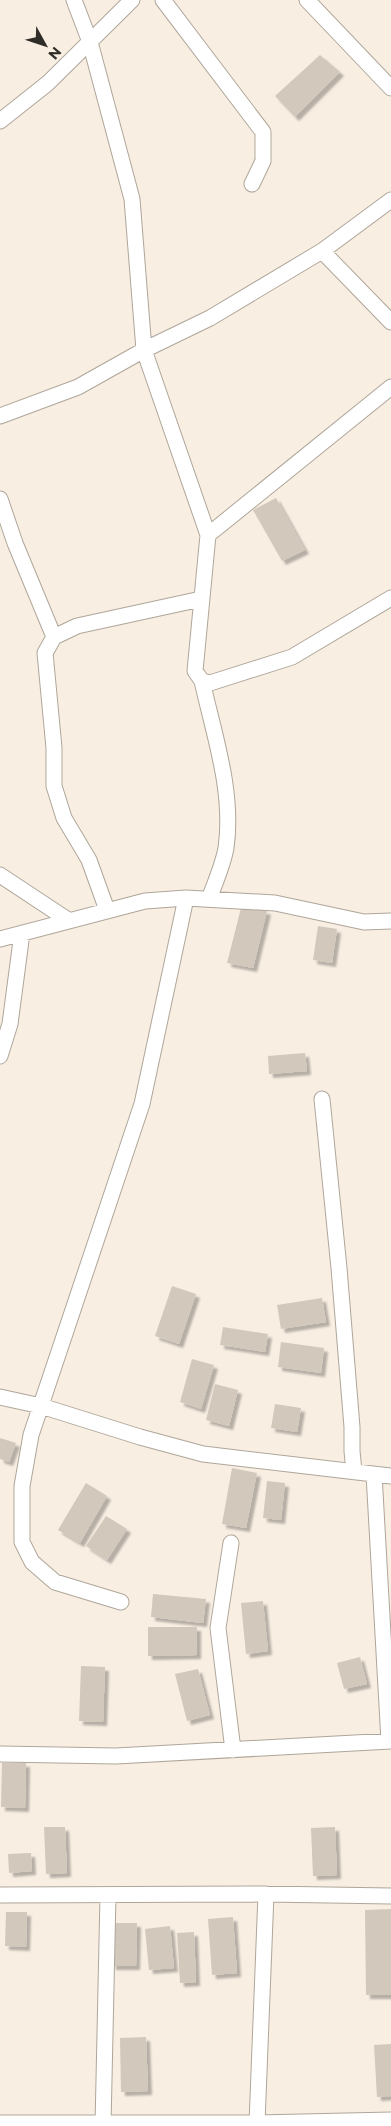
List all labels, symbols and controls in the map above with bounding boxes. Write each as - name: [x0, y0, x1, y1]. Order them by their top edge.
- north arrow: [20, 20, 70, 70]
- text: N: [44, 43, 65, 63]

